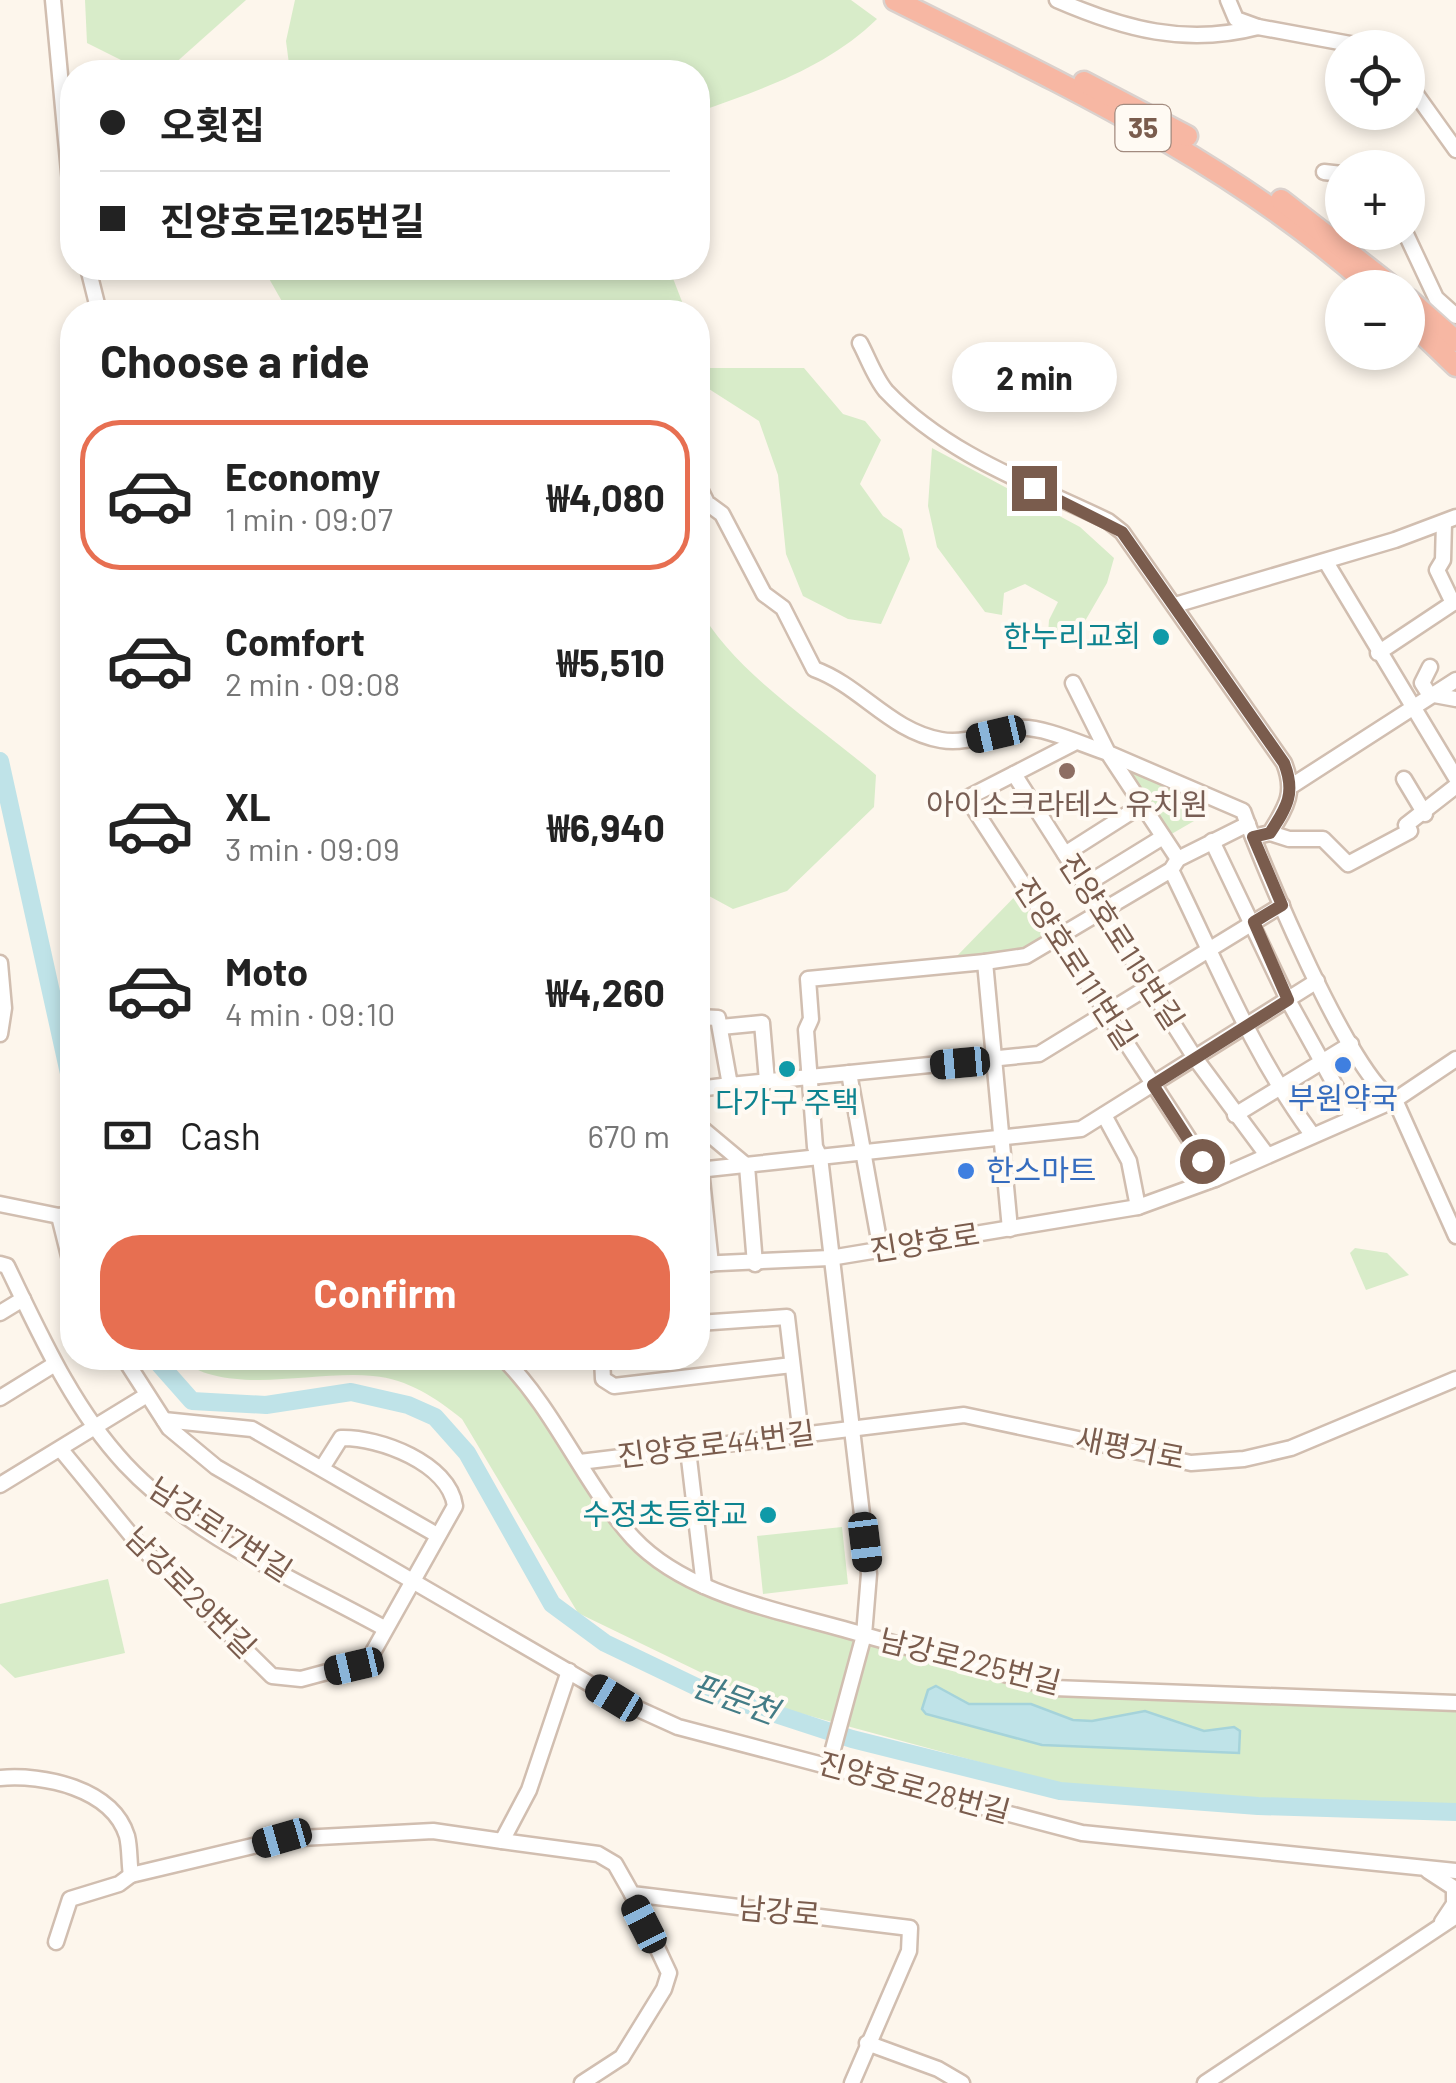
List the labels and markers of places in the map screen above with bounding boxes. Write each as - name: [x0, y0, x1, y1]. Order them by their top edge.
- place label: 한누리교회: [1003, 617, 1141, 653]
- marker: 한누리교회: [1150, 626, 1172, 648]
- marker: 아이소크라테스 유치원: [1056, 760, 1078, 782]
- place label: 아이소크라테스 유치원: [926, 785, 1208, 821]
- marker: 부원약국: [1332, 1054, 1354, 1076]
- marker: 다가구 주택: [776, 1058, 798, 1080]
- place label: 부원약국: [1288, 1079, 1398, 1115]
- place label: 다가구 주택: [715, 1083, 859, 1119]
- place label: 한스마트: [986, 1151, 1096, 1187]
- marker: 한스마트: [955, 1160, 977, 1182]
- place label: 수정초등학교: [582, 1495, 748, 1531]
- marker: 수정초등학교: [757, 1504, 779, 1526]

